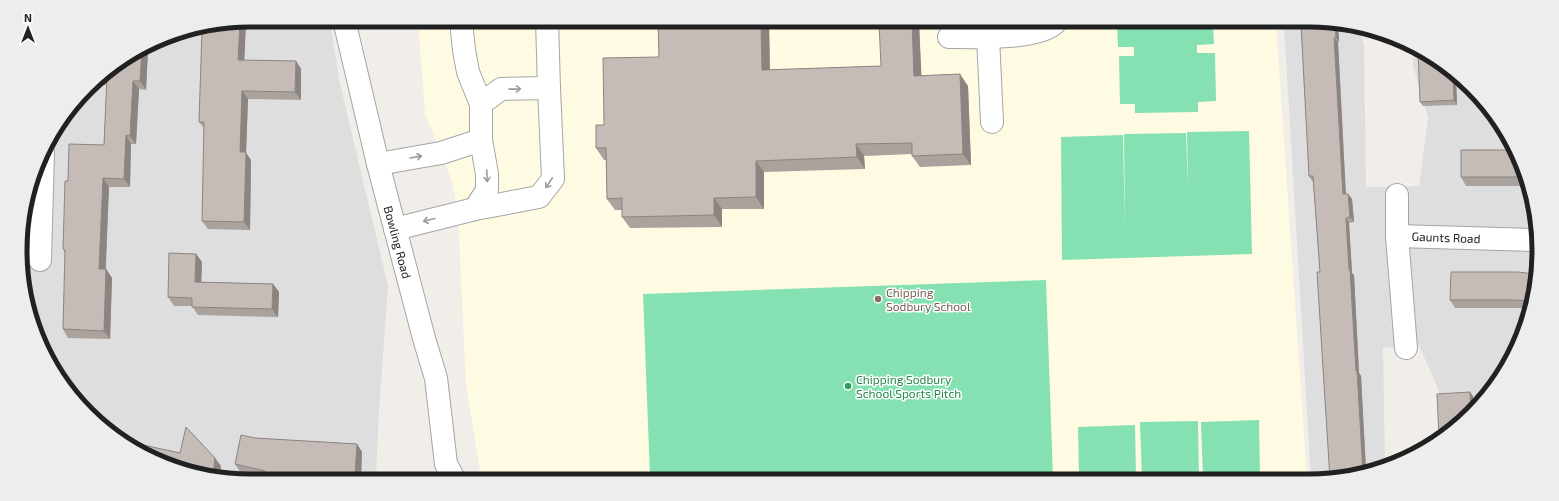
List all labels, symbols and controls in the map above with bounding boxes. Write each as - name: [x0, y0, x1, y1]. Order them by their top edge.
- north arrow: [8, 8, 48, 48]
- text: N: [24, 11, 32, 24]
- one-way arrow: [508, 85, 521, 93]
- one-way arrow: [409, 153, 422, 161]
- one-way arrow: [483, 169, 490, 182]
- one-way arrow: [545, 178, 553, 189]
- street label: Bowling Road: [382, 204, 414, 280]
- one-way arrow: [422, 217, 435, 225]
- street label: Gaunts Road: [1411, 229, 1481, 245]
- place label: Chipping Sodbury School: [886, 285, 971, 313]
- marker: Chipping Sodbury School: [873, 294, 883, 304]
- place label: Chipping Sodbury School Sports Pitch: [856, 372, 961, 400]
- marker: Chipping Sodbury School Sports Pitch: [843, 381, 853, 391]

